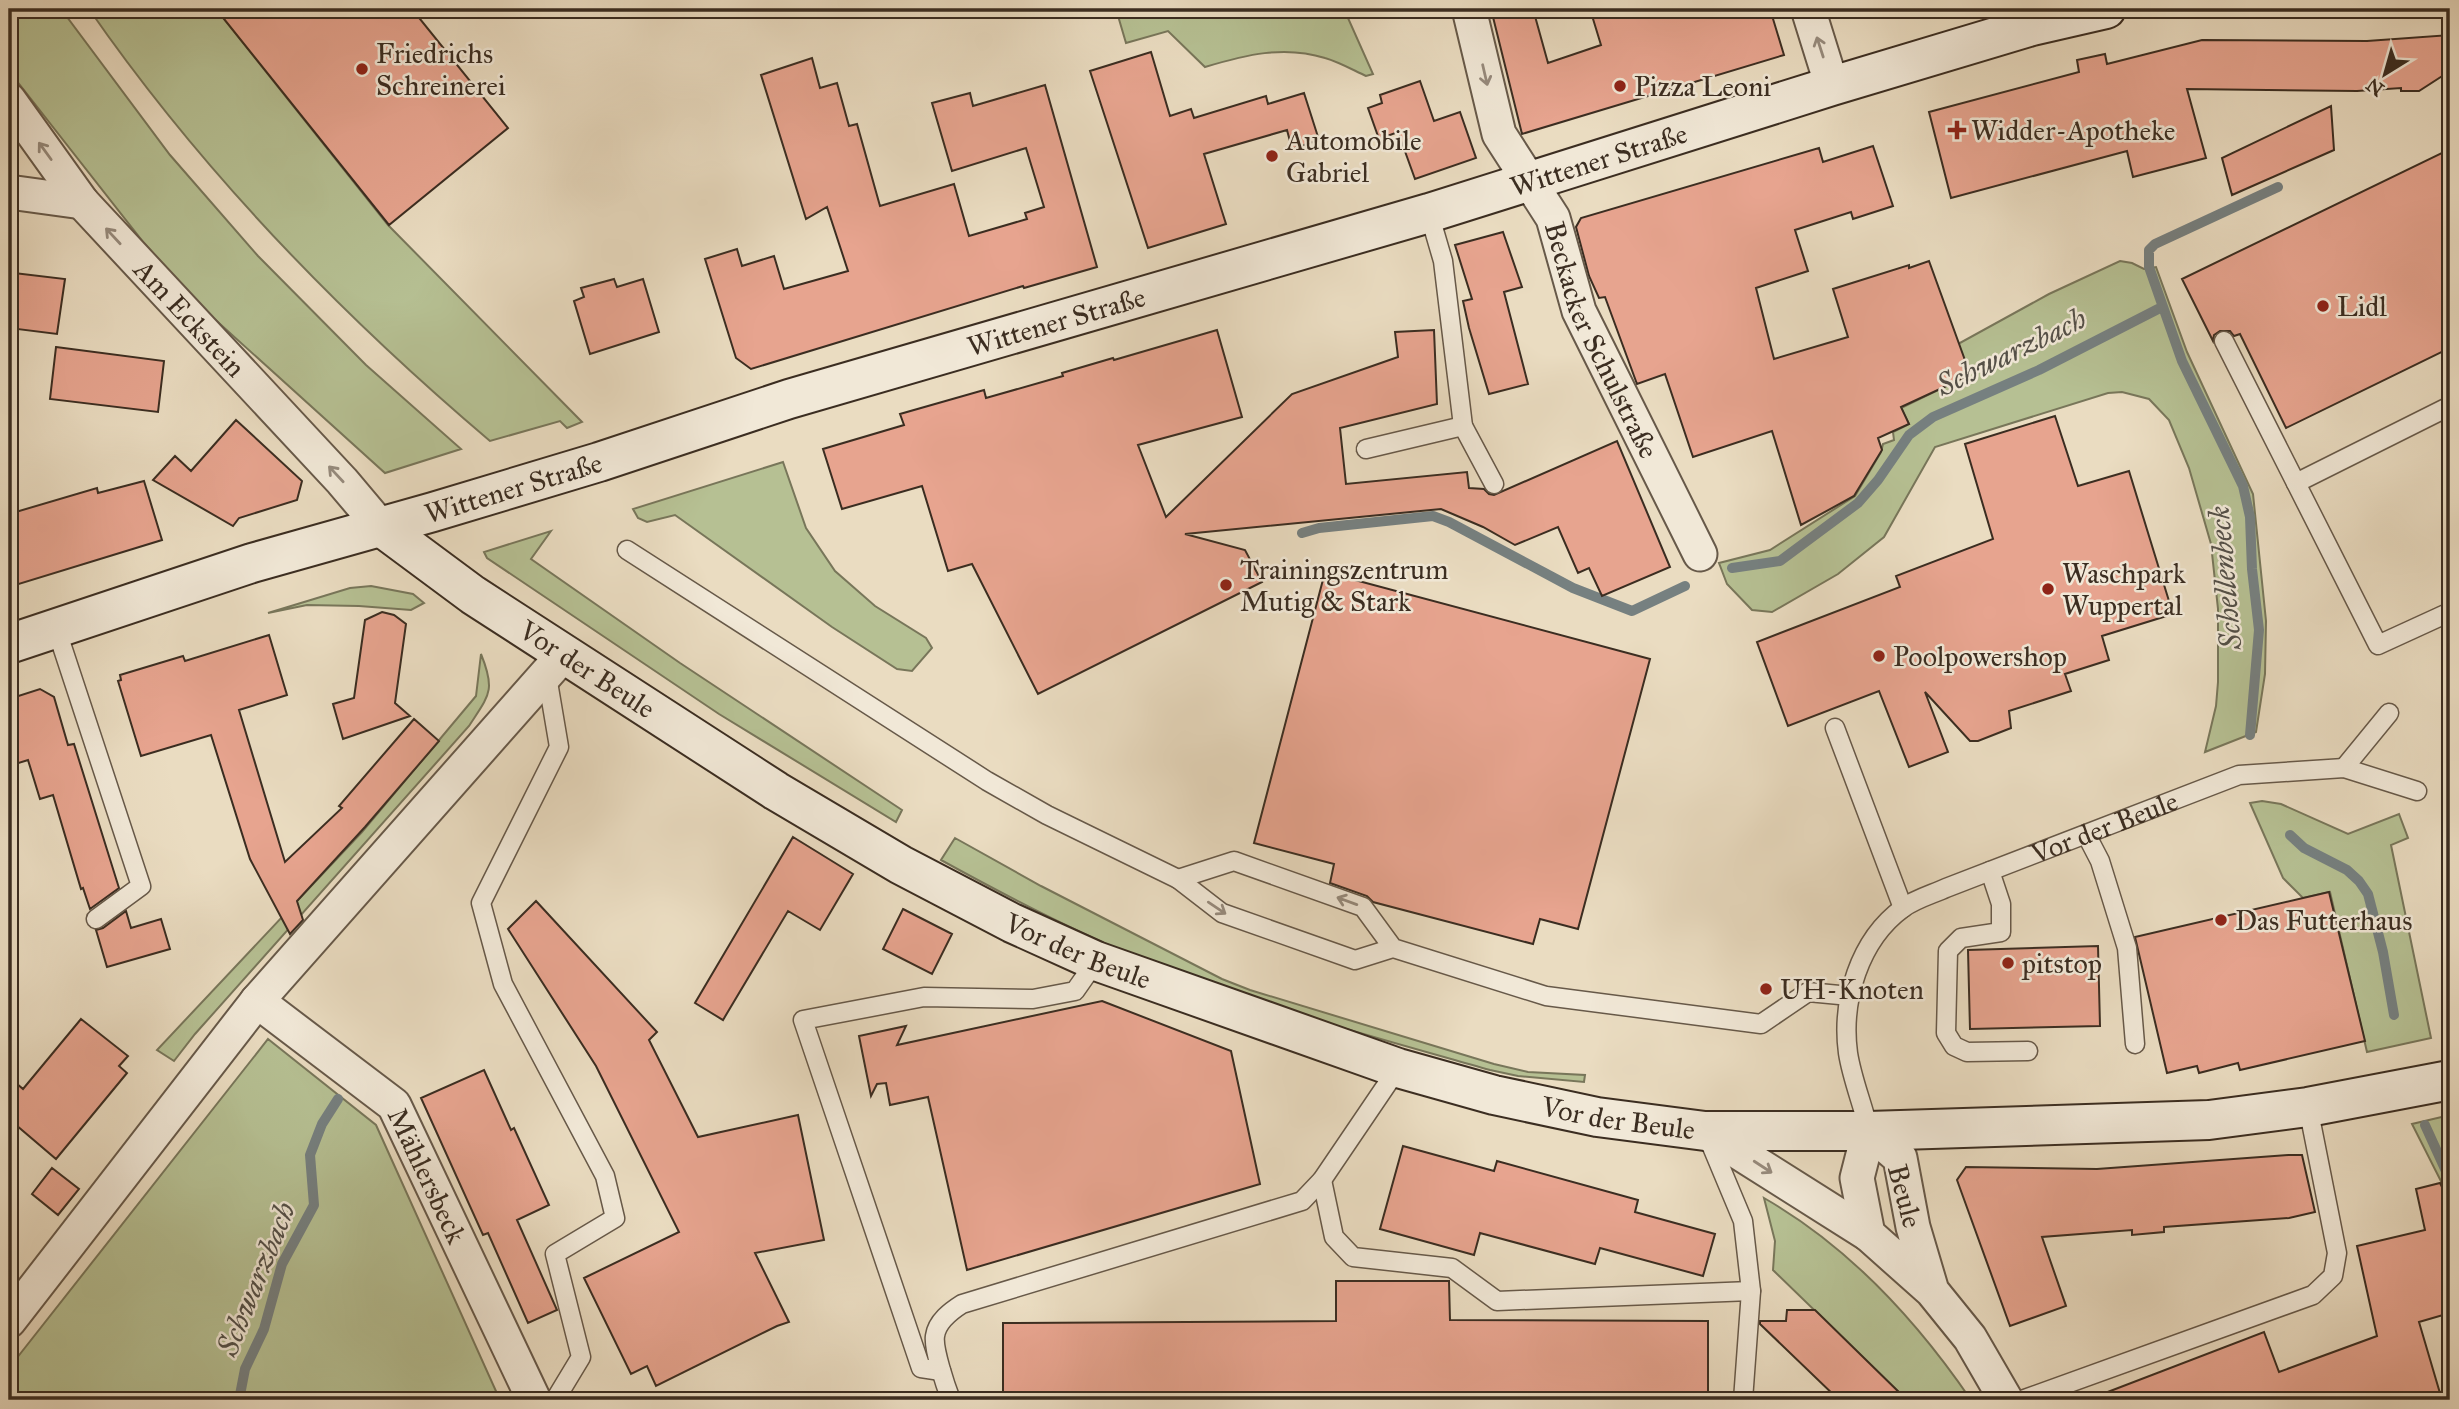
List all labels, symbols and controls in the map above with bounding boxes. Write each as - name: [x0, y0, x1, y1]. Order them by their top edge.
- place label: Friedrichs Schreinerei: [376, 36, 506, 103]
- one-way arrow: [1813, 37, 1825, 59]
- north arrow: [2350, 38, 2420, 108]
- marker: Friedrichs Schreinerei: [354, 61, 370, 77]
- one-way arrow: [1479, 63, 1492, 86]
- place label: Pizza Leoni: [1634, 69, 1771, 104]
- text: N: [2362, 73, 2388, 101]
- marker: Pizza Leoni: [1612, 78, 1628, 94]
- place label: Widder-Apotheke: [1971, 113, 2176, 148]
- street label: Wittener Straße: [1506, 115, 1691, 204]
- marker: Widder-Apotheke: [1949, 122, 1965, 138]
- place label: Automobile Gabriel: [1285, 123, 1422, 190]
- one-way arrow: [38, 142, 52, 161]
- marker: Automobile Gabriel: [1264, 148, 1280, 164]
- street label: Beckacker Schulstraße: [1537, 218, 1667, 464]
- one-way arrow: [105, 228, 122, 245]
- street label: Am Eckstein: [126, 251, 253, 384]
- street label: Wittener Straße: [963, 279, 1149, 364]
- place label: Lidl: [2337, 289, 2387, 324]
- marker: Lidl: [2315, 298, 2331, 314]
- water label: Schwarzbach: [1929, 300, 2092, 404]
- street label: Wittener Straße: [420, 445, 606, 531]
- one-way arrow: [327, 466, 344, 483]
- water label: Schellenbeck: [2201, 505, 2249, 652]
- place label: Trainingszentrum Mutig & Stark: [1240, 552, 1448, 619]
- place label: Waschpark Wuppertal: [2062, 556, 2186, 623]
- marker: Trainingszentrum Mutig & Stark: [1218, 577, 1234, 593]
- marker: Waschpark Wuppertal: [2040, 581, 2056, 597]
- street label: Vor der Beule: [512, 612, 662, 726]
- place label: Poolpowershop: [1893, 639, 2067, 674]
- marker: Poolpowershop: [1871, 648, 1887, 664]
- street label: Vor der Beule: [2025, 783, 2183, 872]
- one-way arrow: [1336, 894, 1358, 906]
- one-way arrow: [1207, 901, 1226, 915]
- place label: Das Futterhaus: [2235, 903, 2412, 938]
- street label: Vor der Beule: [999, 904, 1156, 997]
- marker: Das Futterhaus: [2213, 912, 2229, 928]
- place label: pitstop: [2021, 946, 2102, 981]
- marker: pitstop: [2000, 955, 2016, 971]
- place label: UH-Knoten: [1780, 972, 1924, 1007]
- marker: UH-Knoten: [1758, 981, 1774, 997]
- street label: Vor der Beule: [1537, 1088, 1697, 1147]
- street label: Mählersbeck: [380, 1102, 475, 1249]
- street label: Beule: [1880, 1160, 1930, 1232]
- one-way arrow: [1753, 1161, 1773, 1175]
- water label: Schwarzbach: [209, 1197, 303, 1362]

